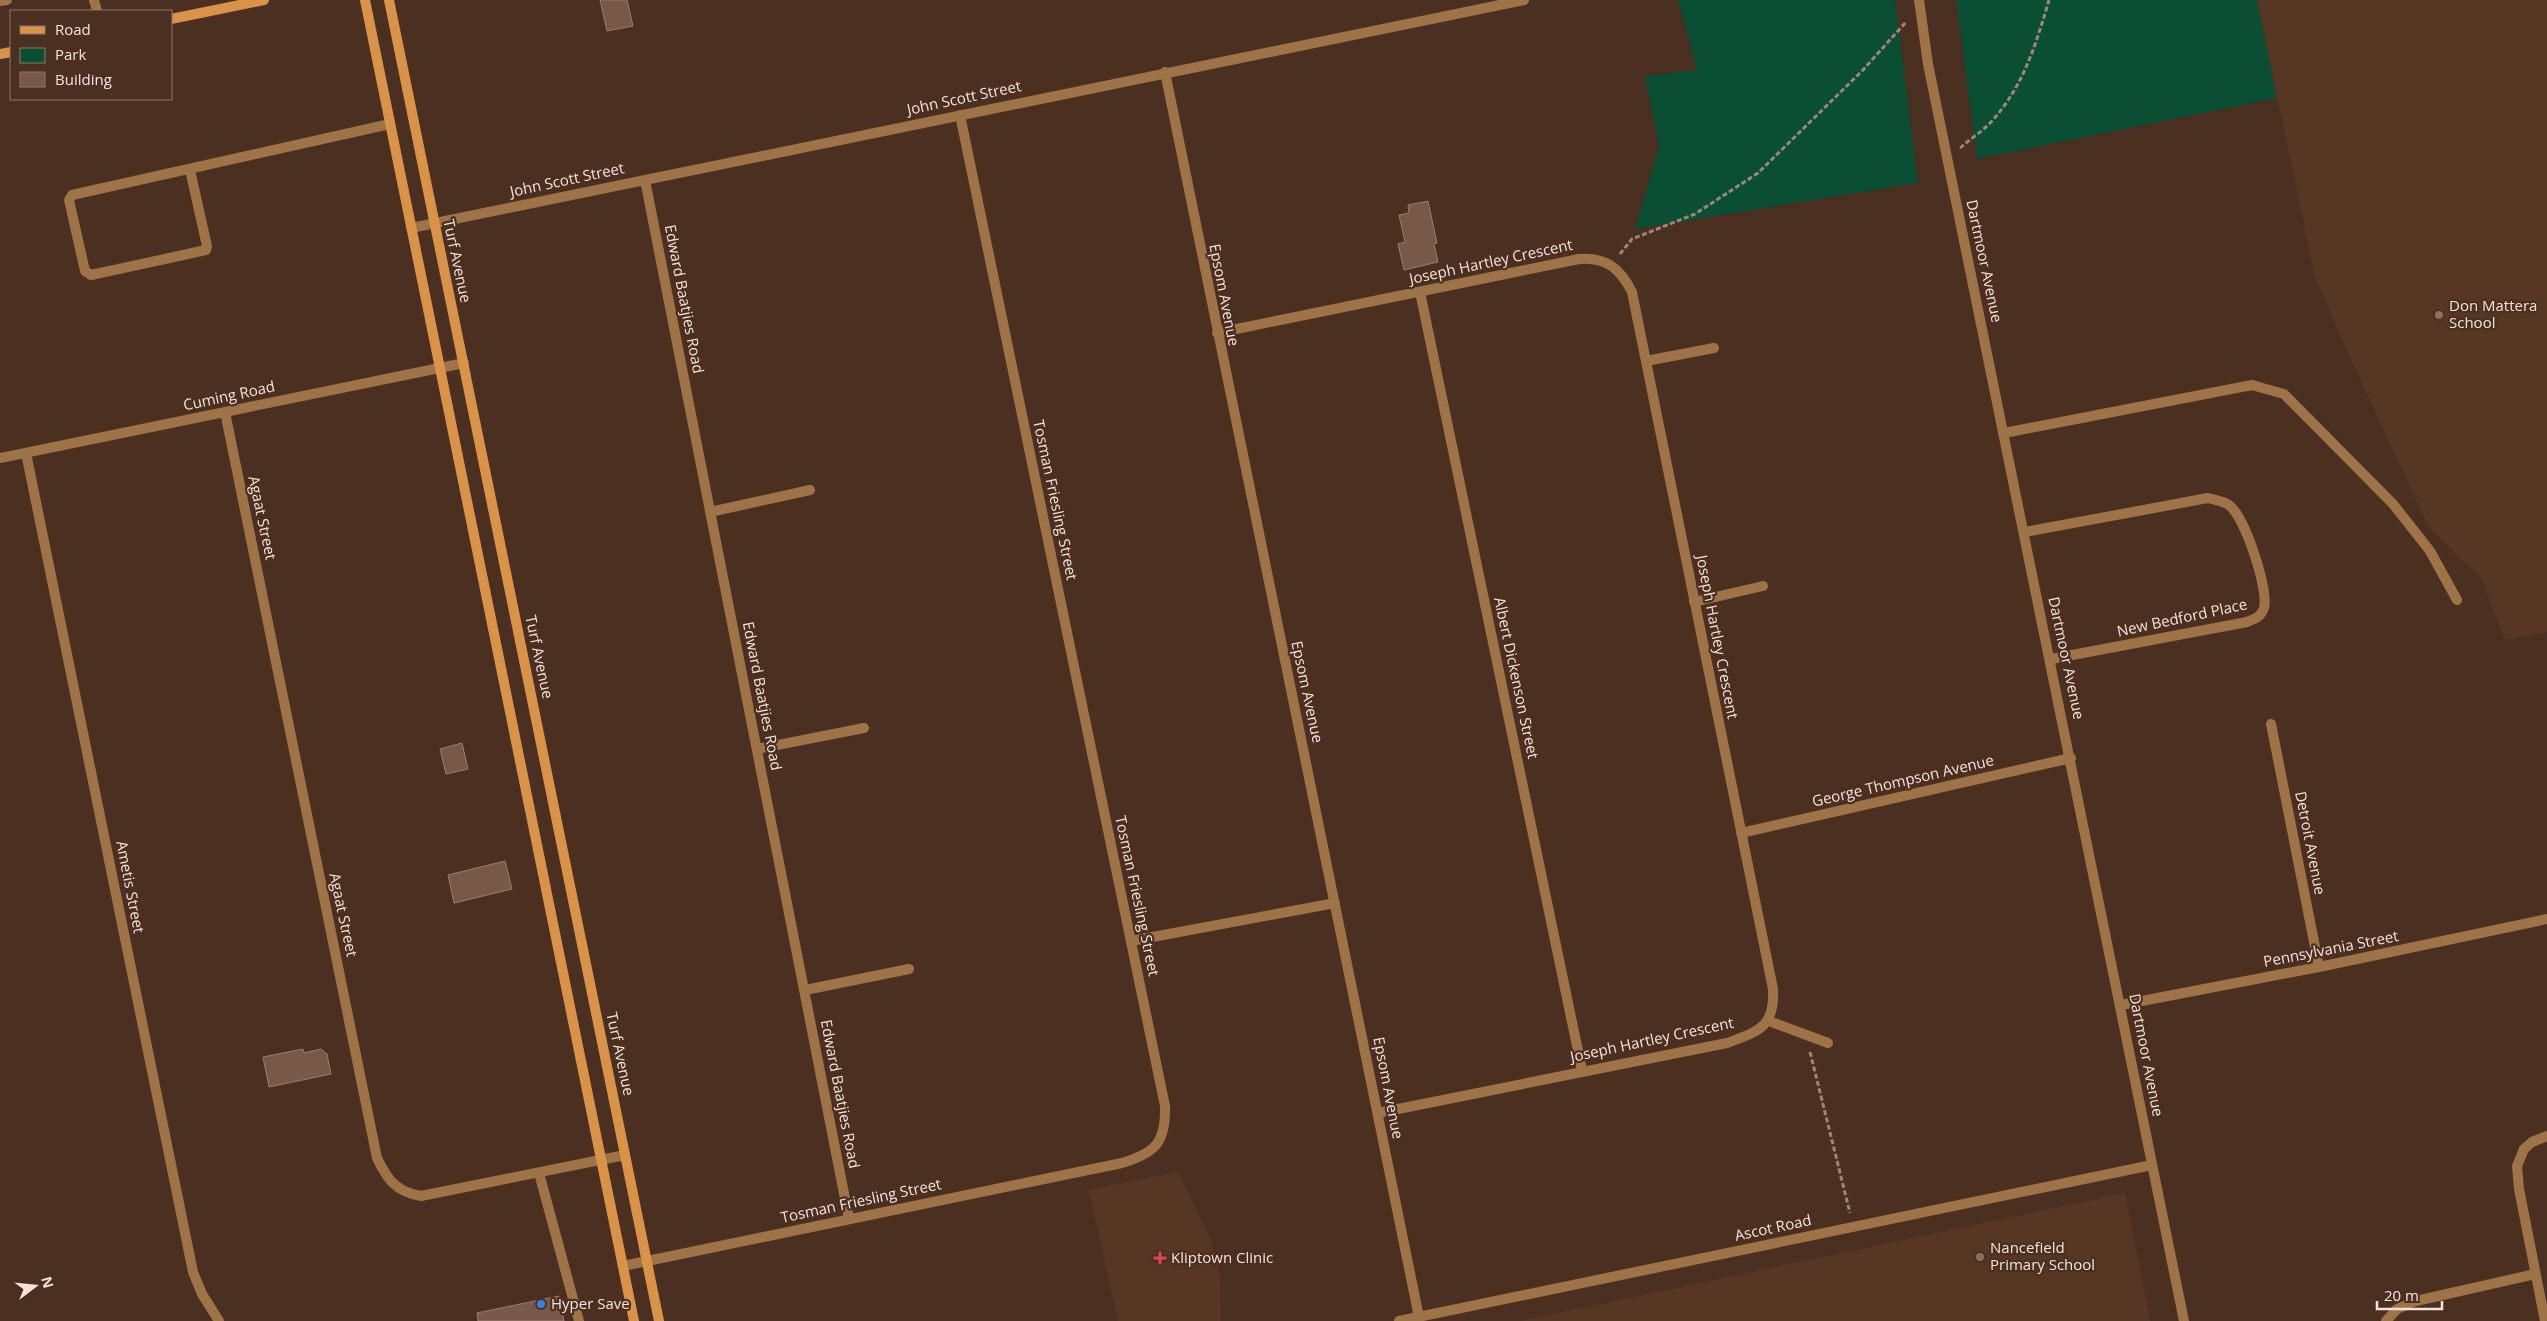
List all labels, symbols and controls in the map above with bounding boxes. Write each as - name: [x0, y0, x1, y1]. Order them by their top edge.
- legend: [10, 10, 172, 100]
- text: Road: [55, 19, 91, 39]
- text: Park: [55, 44, 86, 64]
- text: Building: [55, 69, 112, 89]
- street label: John Scott Street: [903, 75, 1023, 119]
- street label: John Scott Street: [506, 157, 626, 201]
- street label: Dartmoor Avenue: [1962, 198, 2008, 324]
- street label: Turf Avenue: [439, 217, 477, 304]
- street label: Edward Baatjies Road: [661, 223, 709, 375]
- street label: Joseph Hartley Crescent: [1405, 234, 1574, 289]
- street label: Epsom Avenue: [1205, 242, 1245, 348]
- place label: Don Mattera School: [2449, 295, 2537, 332]
- marker: Don Mattera School: [2433, 309, 2445, 321]
- street label: Cuming Road: [181, 376, 277, 415]
- street label: Tosman Friesling Street: [1029, 418, 1083, 582]
- street label: Agaat Street: [244, 474, 282, 562]
- street label: Joseph Hartley Crescent: [1692, 551, 1744, 721]
- street label: New Bedford Place: [2115, 593, 2249, 641]
- street label: Albert Dickenson Street: [1490, 595, 1544, 760]
- street label: Dartmoor Avenue: [2044, 595, 2090, 721]
- street label: Turf Avenue: [521, 613, 559, 700]
- street label: Edward Baatjies Road: [739, 620, 787, 772]
- street label: Epsom Avenue: [1287, 639, 1329, 745]
- street label: George Thompson Avenue: [1810, 749, 1996, 811]
- street label: Detroit Avenue: [2291, 789, 2331, 896]
- street label: Tosman Friesling Street: [1111, 814, 1165, 978]
- street label: Ametis Street: [112, 839, 150, 935]
- street label: Agaat Street: [325, 871, 363, 959]
- street label: Pennsylvania Street: [2262, 925, 2400, 971]
- street label: Dartmoor Avenue: [2125, 992, 2169, 1118]
- street label: Turf Avenue: [602, 1010, 640, 1097]
- street label: Joseph Hartley Crescent: [1566, 1012, 1735, 1067]
- street label: Edward Baatjies Road: [817, 1018, 865, 1170]
- street label: Epsom Avenue: [1369, 1035, 1409, 1141]
- street label: Tosman Friesling Street: [779, 1173, 943, 1227]
- street label: Ascot Road: [1733, 1209, 1813, 1245]
- place label: Nancefield Primary School: [1990, 1237, 2095, 1274]
- place label: Kliptown Clinic: [1171, 1247, 1273, 1267]
- marker: Kliptown Clinic: [1153, 1251, 1167, 1265]
- marker: Nancefield Primary School: [1974, 1251, 1986, 1263]
- north arrow: [10, 1261, 60, 1311]
- text: N: [37, 1274, 59, 1290]
- scale bar: [2377, 1278, 2442, 1310]
- text: 20 m: [2384, 1285, 2419, 1305]
- place label: Hyper Save: [551, 1293, 630, 1313]
- marker: Hyper Save: [535, 1298, 547, 1310]

